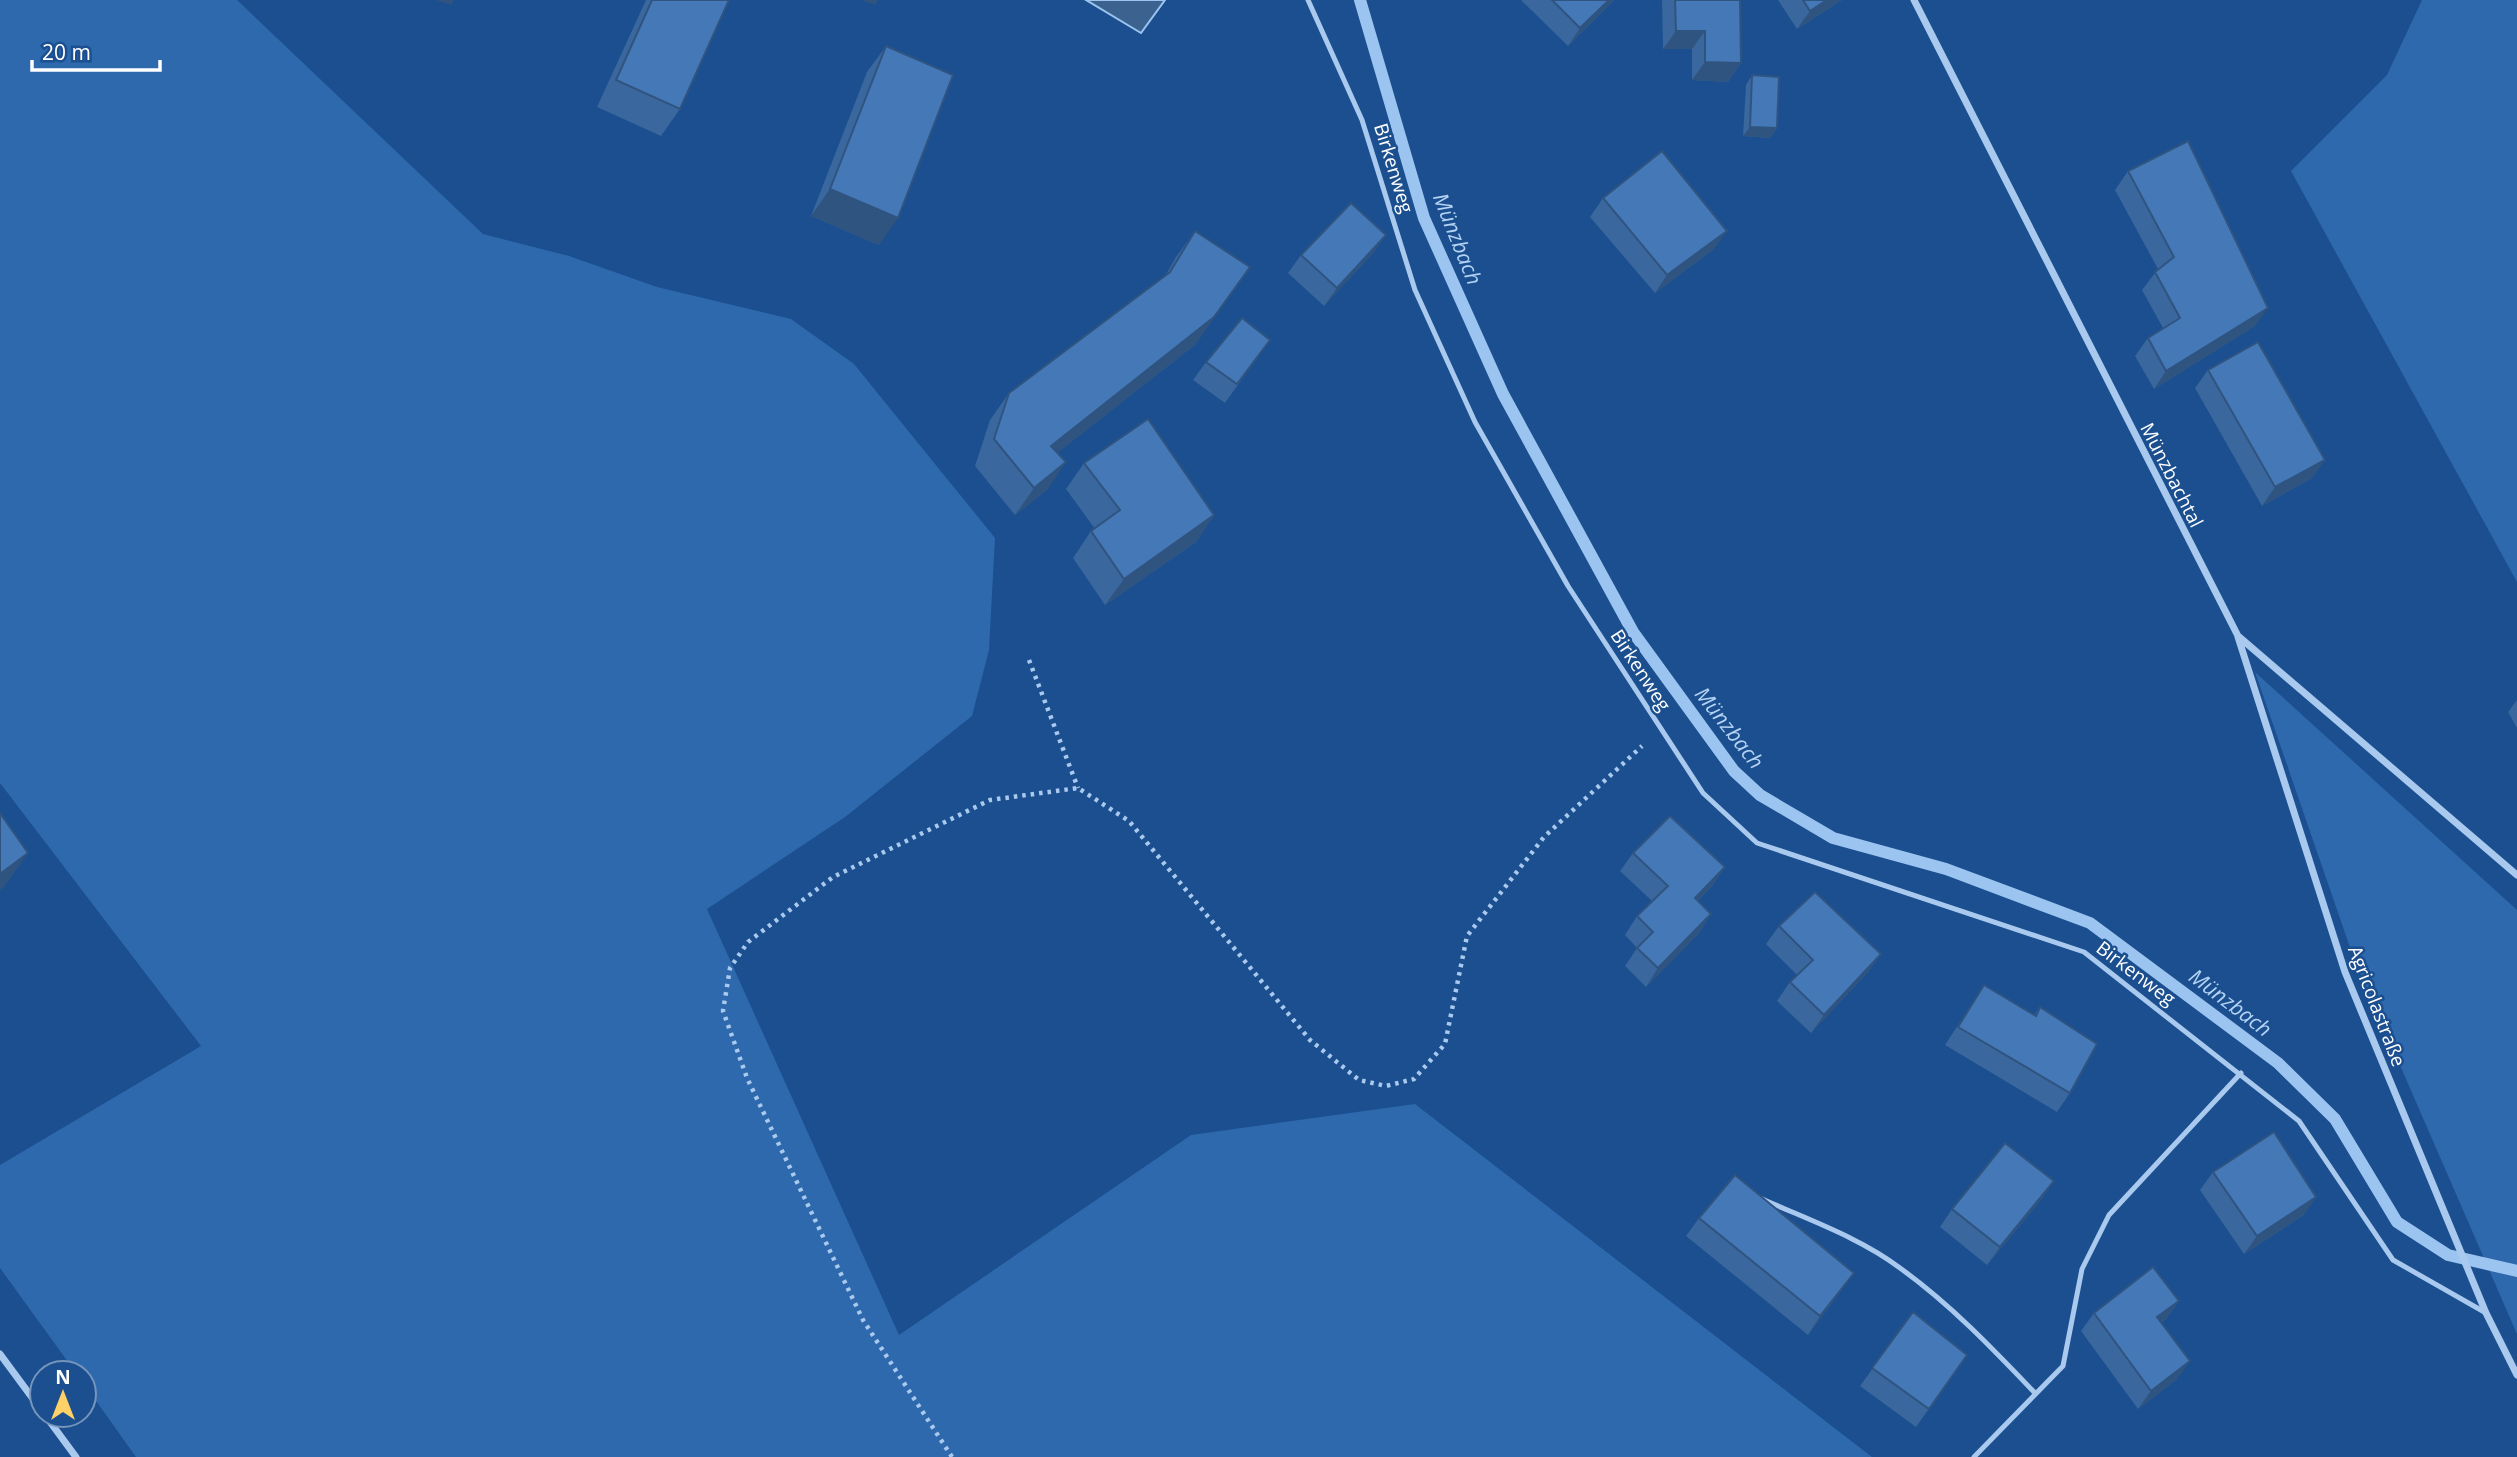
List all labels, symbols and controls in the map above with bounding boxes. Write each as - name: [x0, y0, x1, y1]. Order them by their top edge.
- scale bar: [32, 28, 159, 72]
- text: 20 m: [42, 38, 91, 66]
- street label: Birkenweg: [1368, 120, 1420, 216]
- water label: Münzbach: [1427, 189, 1489, 289]
- street label: Münzbachtal: [2134, 418, 2210, 532]
- street label: Birkenweg: [1605, 624, 1677, 716]
- water label: Münzbach: [1689, 681, 1771, 774]
- street label: Birkenweg: [2091, 935, 2181, 1011]
- street label: Agricolastraße: [2342, 942, 2412, 1070]
- water label: Münzbach: [2184, 962, 2278, 1042]
- north arrow: [28, 1359, 98, 1429]
- text: N: [55, 1364, 71, 1390]

